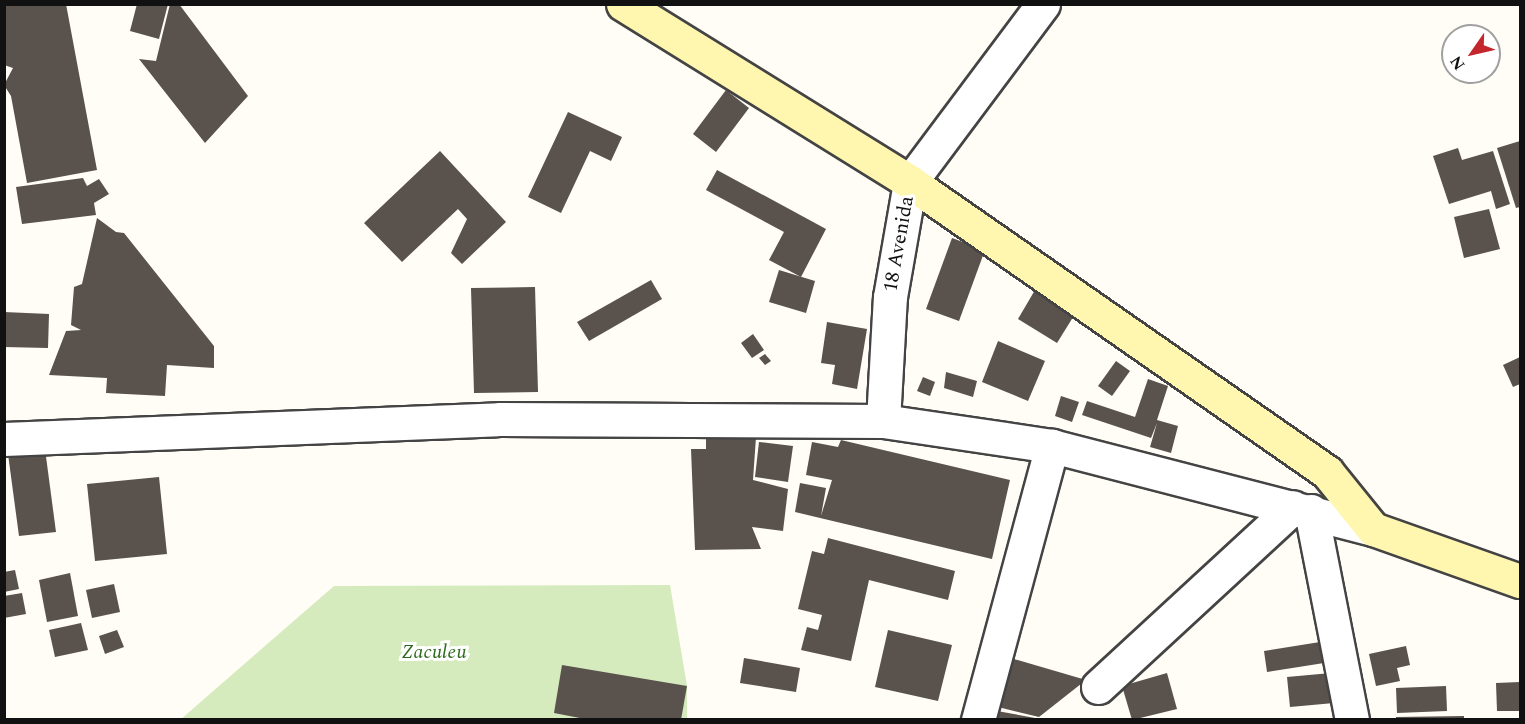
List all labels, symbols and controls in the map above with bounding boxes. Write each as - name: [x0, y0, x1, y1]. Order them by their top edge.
- north arrow: [1441, 24, 1501, 84]
- text: N: [1444, 51, 1471, 75]
- street label: 18 Avenida: [879, 194, 919, 294]
- park label: Zaculeu: [401, 640, 467, 664]

